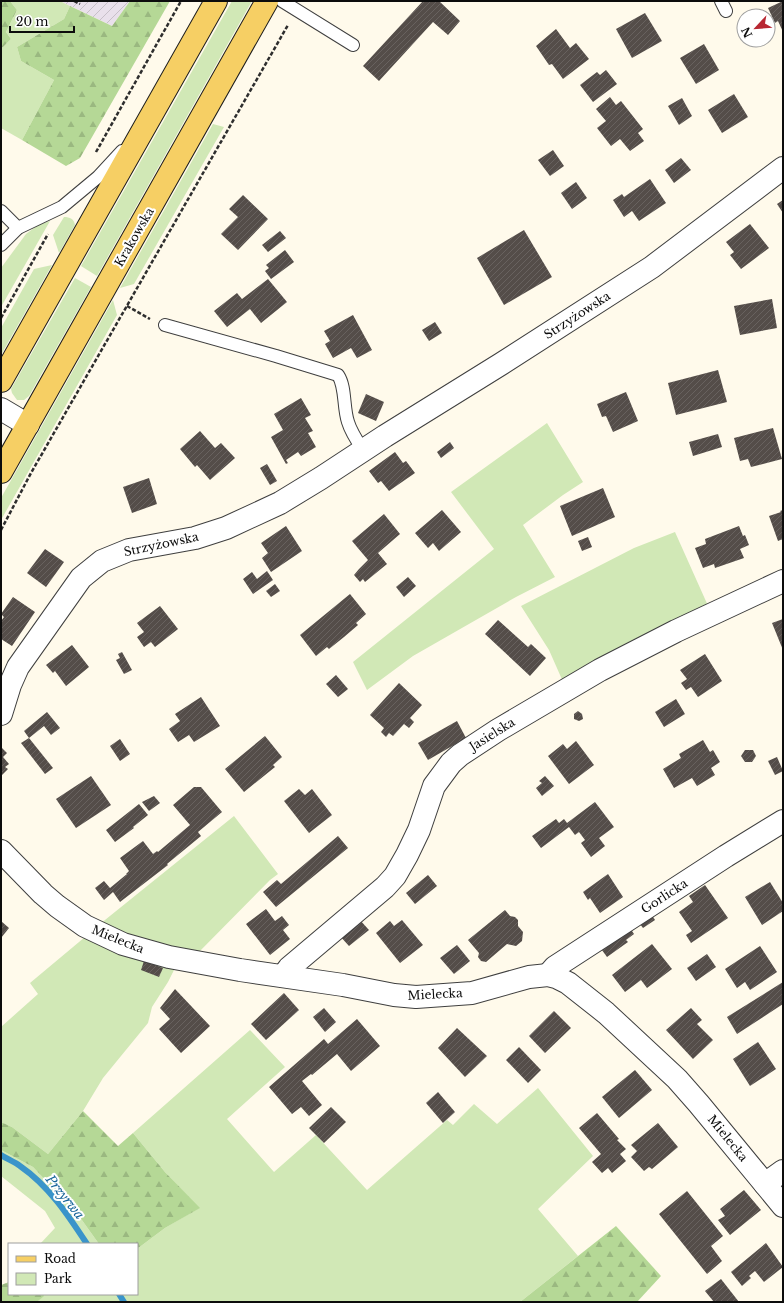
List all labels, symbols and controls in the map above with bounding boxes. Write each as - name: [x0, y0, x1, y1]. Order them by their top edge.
- scale bar: [10, 8, 74, 34]
- north arrow: [736, 8, 776, 48]
- text: 20 m: [16, 14, 48, 29]
- text: N: [738, 24, 756, 40]
- street label: Krakowska: [111, 204, 157, 269]
- street label: Strzyżowska: [541, 288, 613, 342]
- street label: Strzyżowska: [122, 529, 200, 559]
- street label: Jasielska: [465, 714, 518, 755]
- street label: Gorlicka: [638, 875, 690, 917]
- street label: Mielecka: [90, 922, 147, 956]
- street label: Mielecka: [407, 985, 463, 1003]
- street label: Mielecka: [705, 1112, 751, 1164]
- water label: Przyrwa: [41, 1171, 88, 1223]
- legend: [8, 1243, 138, 1295]
- text: Road: [44, 1251, 76, 1266]
- text: Park: [44, 1271, 72, 1286]

